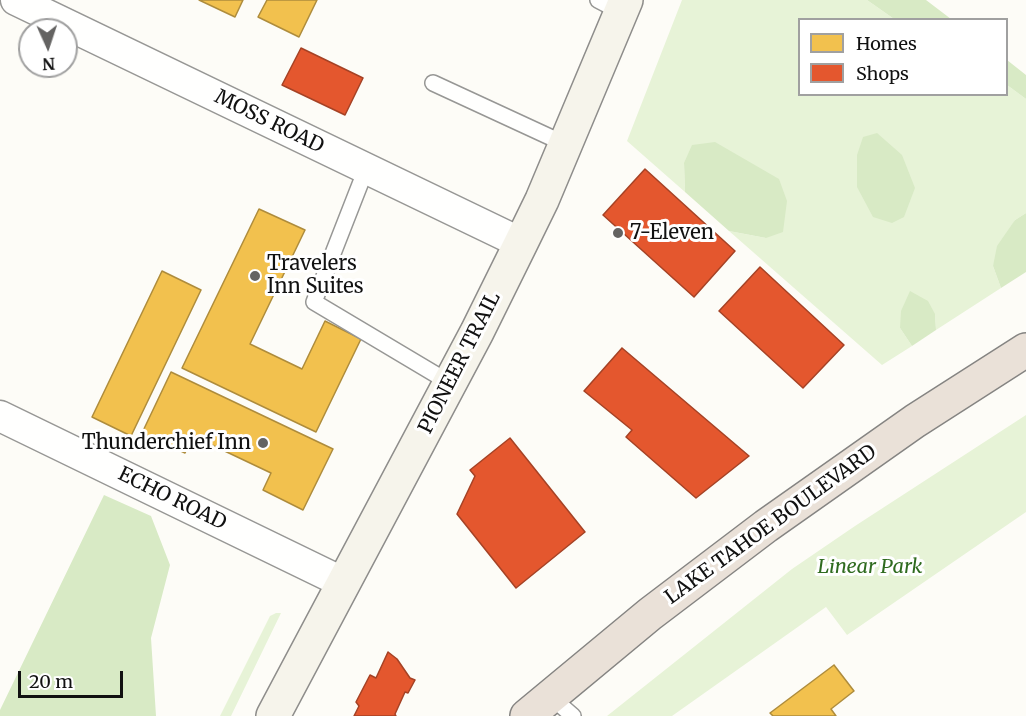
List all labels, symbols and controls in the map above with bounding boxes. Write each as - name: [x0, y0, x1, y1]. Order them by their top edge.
- north arrow: [18, 18, 78, 78]
- legend: [798, 18, 1008, 96]
- text: Homes: [856, 32, 917, 55]
- text: N: [42, 54, 56, 74]
- text: Shops: [856, 62, 909, 85]
- street label: MOSS ROAD: [210, 85, 328, 159]
- place label: 7-Eleven: [630, 221, 714, 245]
- marker: 7-Eleven: [611, 226, 625, 240]
- place label: Travelers Inn Suites: [267, 252, 364, 299]
- marker: Travelers Inn Suites: [248, 269, 262, 283]
- street label: PIONEER TRAIL: [414, 288, 506, 438]
- place label: Thunderchief Inn: [82, 431, 251, 455]
- marker: Thunderchief Inn: [256, 436, 270, 450]
- street label: LAKE TAHOE BOULEVARD: [661, 440, 881, 610]
- street label: ECHO ROAD: [114, 462, 230, 536]
- park label: Linear Park: [817, 555, 923, 579]
- scale bar: [21, 659, 126, 697]
- text: 20 m: [29, 670, 73, 693]

